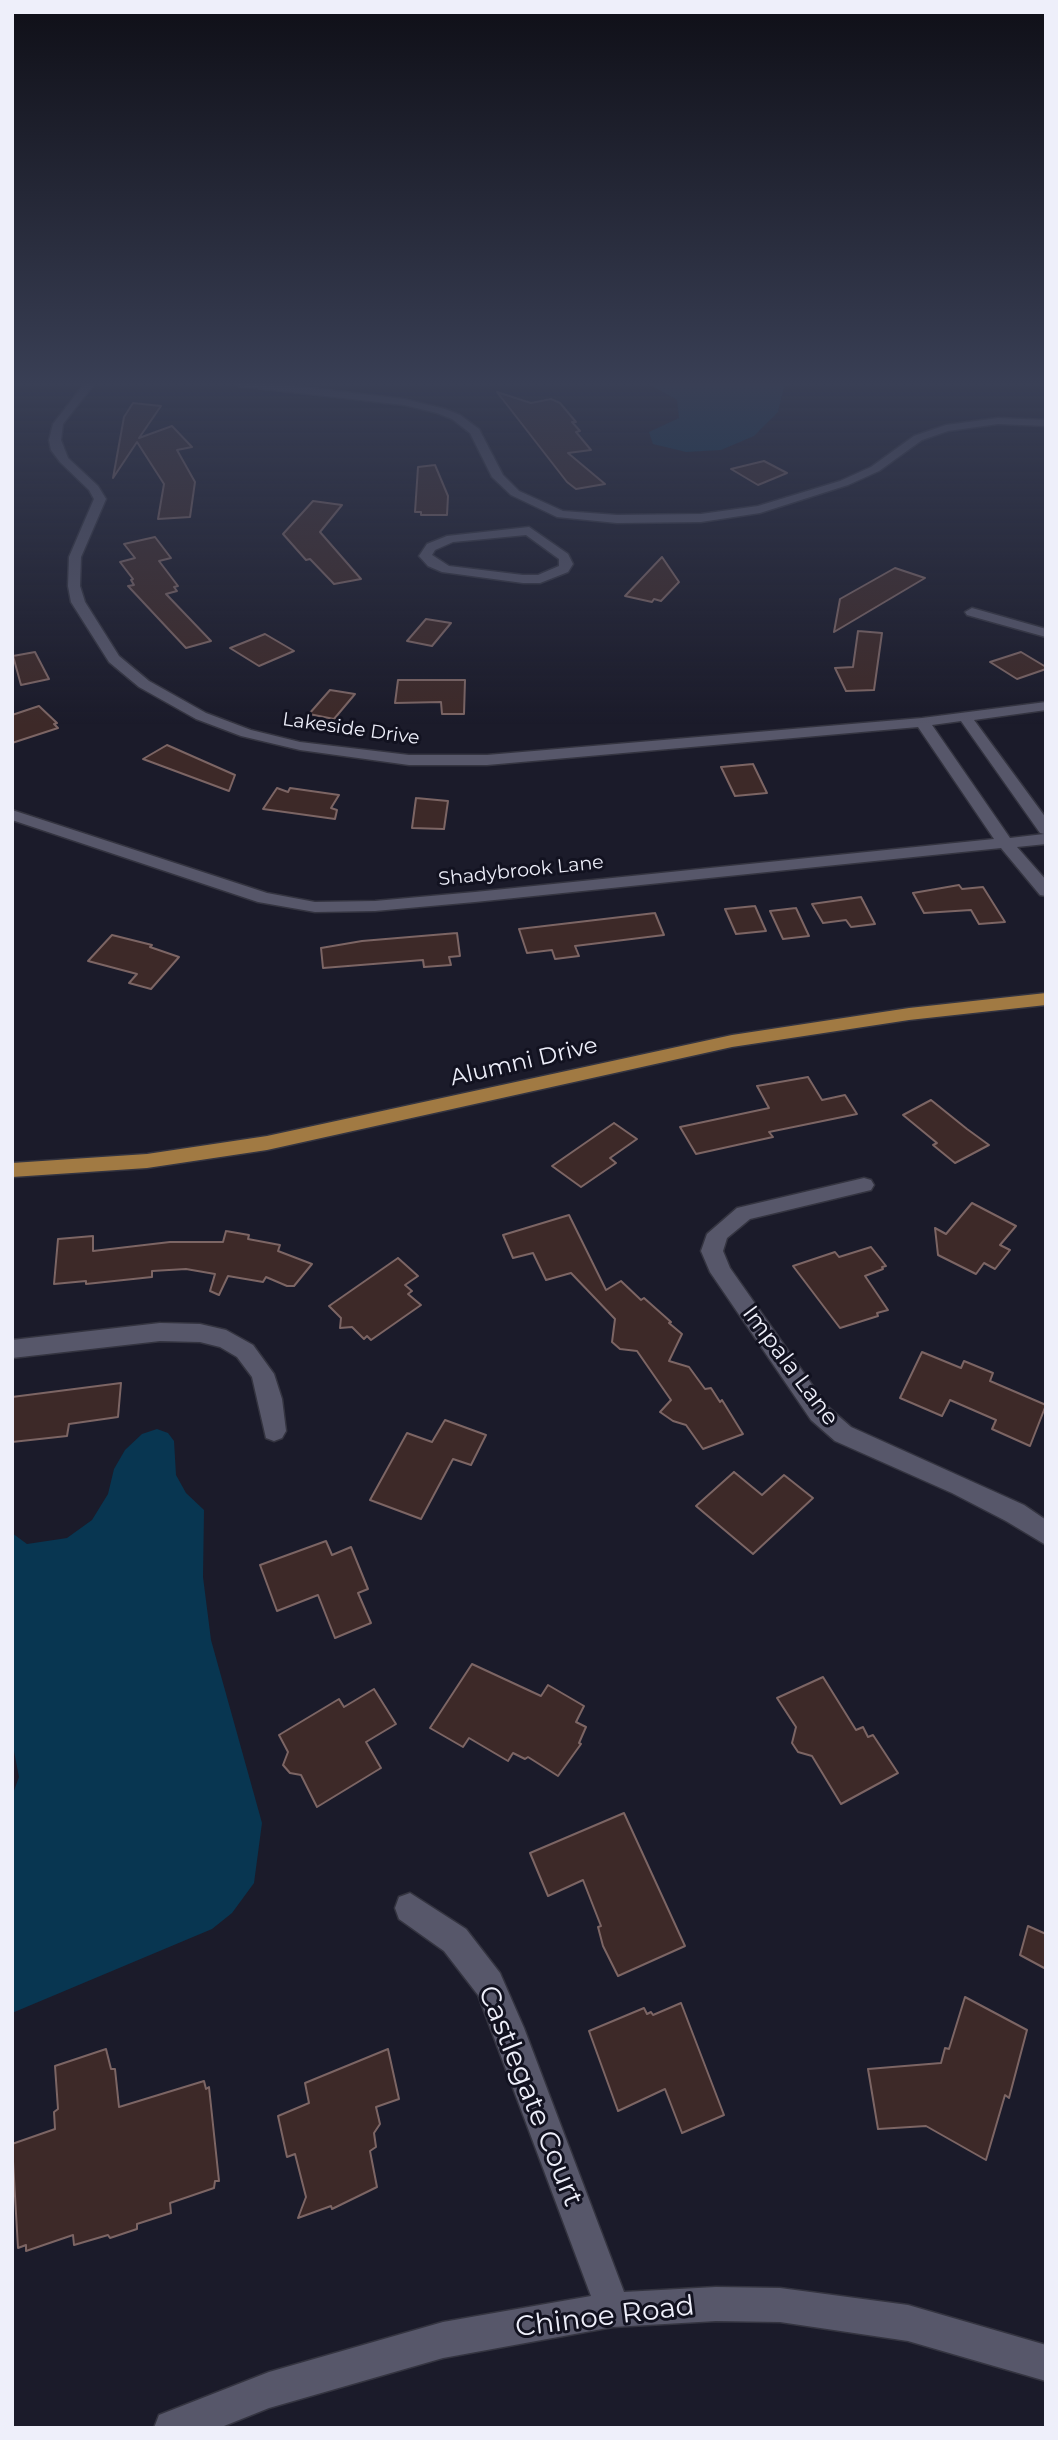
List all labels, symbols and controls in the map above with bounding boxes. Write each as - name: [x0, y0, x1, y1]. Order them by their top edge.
- street label: Lakeside Drive: [281, 708, 421, 750]
- street label: Shadybrook Lane: [437, 851, 605, 891]
- street label: Alumni Drive: [448, 1032, 600, 1092]
- street label: Impala Lane: [736, 1301, 844, 1431]
- street label: Castlegate Court: [470, 1981, 590, 2211]
- street label: Chinoe Road: [513, 2289, 697, 2345]

